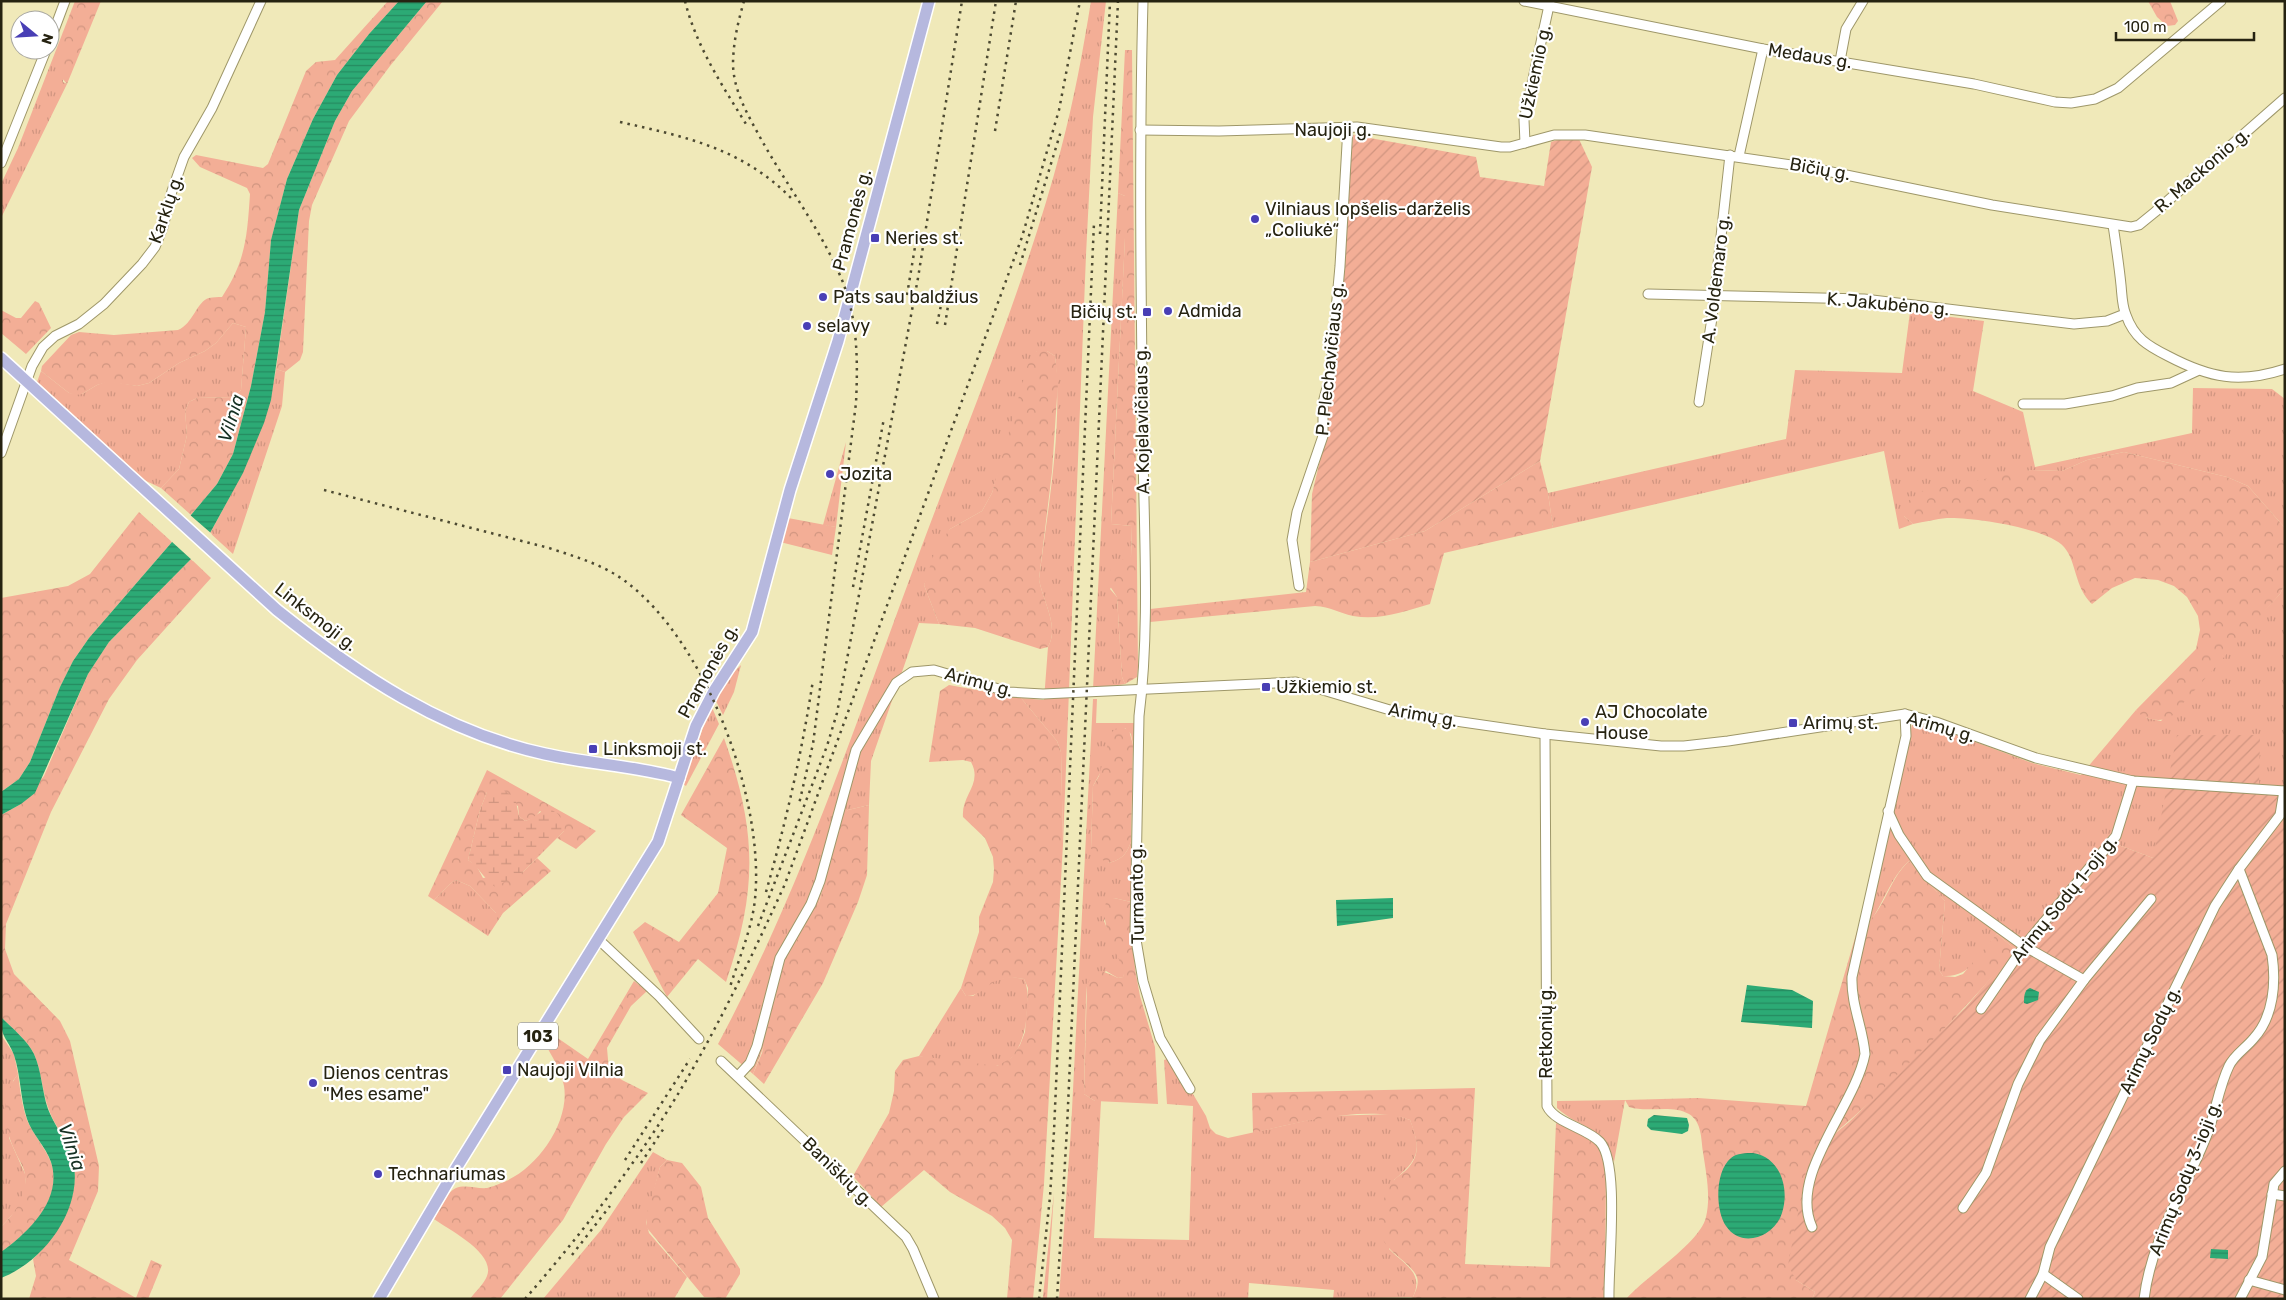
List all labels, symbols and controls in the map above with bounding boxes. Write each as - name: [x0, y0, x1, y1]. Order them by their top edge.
- north arrow: [10, 10, 60, 60]
- scale bar: [2116, 10, 2254, 42]
- text: 100 m: [2124, 18, 2166, 36]
- street label: Užkiemio g.: [1514, 23, 1556, 121]
- text: N: [37, 31, 57, 46]
- street label: Medaus g.: [1766, 39, 1854, 73]
- street label: Naujoji g.: [1295, 119, 1371, 141]
- street label: R. Mackonio g.: [2150, 123, 2254, 217]
- street label: Bičių g.: [1788, 153, 1852, 185]
- street label: Pramonės g.: [828, 167, 876, 273]
- street label: Karklų g.: [144, 172, 188, 246]
- place label: Vilniaus lopšelis-darželis „Coliukė“: [1265, 198, 1471, 241]
- marker: Vilniaus lopšelis-darželis „Coliukė“: [1249, 213, 1261, 225]
- street label: A. Voldemaro g.: [1697, 213, 1735, 345]
- place label: Neries st.: [885, 227, 963, 249]
- marker: Neries st.: [869, 232, 881, 244]
- street label: P. Plechavičiaus g.: [1311, 281, 1349, 437]
- place label: Pats sau baldžius: [833, 286, 978, 308]
- street label: K. Jakubėno g.: [1826, 288, 1950, 320]
- marker: Pats sau baldžius: [817, 291, 829, 303]
- place label: Admida: [1178, 300, 1242, 322]
- place label: Bičių st.: [1070, 301, 1137, 323]
- marker: Admida: [1162, 305, 1174, 317]
- marker: Bičių st.: [1141, 306, 1153, 318]
- place label: selavy: [817, 315, 870, 337]
- marker: selavy: [801, 320, 813, 332]
- street label: A. Kojelavičiaus g.: [1130, 345, 1154, 495]
- water label: Vilnia: [213, 391, 249, 445]
- place label: Jozita: [840, 463, 892, 485]
- marker: Jozita: [824, 468, 836, 480]
- street label: Linksmoji g.: [270, 578, 362, 656]
- street label: Pramonės g.: [673, 620, 743, 722]
- street label: Arimų g.: [942, 662, 1016, 702]
- place label: Užkiemio st.: [1276, 676, 1377, 698]
- marker: Užkiemio st.: [1260, 681, 1272, 693]
- street label: Arimų g.: [1387, 698, 1459, 732]
- place label: AJ Chocolate House: [1595, 701, 1708, 744]
- street label: Arimų g.: [1904, 707, 1978, 747]
- place label: Arimų st.: [1803, 712, 1878, 734]
- marker: AJ Chocolate House: [1579, 716, 1591, 728]
- marker: Arimų st.: [1787, 717, 1799, 729]
- place label: Linksmoji st.: [603, 738, 707, 760]
- marker: Linksmoji st.: [587, 743, 599, 755]
- street label: Arimų Sodų 1-oji g.: [2006, 831, 2122, 967]
- street label: Turmanto g.: [1125, 844, 1149, 944]
- street label: Arimų Sodų g.: [2114, 982, 2186, 1098]
- street label: Retkonių g.: [1535, 985, 1557, 1079]
- road number: 103: [518, 1022, 558, 1050]
- place label: Naujoji Vilnia: [517, 1059, 624, 1081]
- place label: Dienos centras "Mes esame": [323, 1062, 448, 1105]
- marker: Naujoji Vilnia: [501, 1064, 513, 1076]
- marker: Dienos centras "Mes esame": [307, 1077, 319, 1089]
- street label: Arimų Sodų 3-ioji g.: [2144, 1097, 2226, 1259]
- water label: Vilnia: [53, 1120, 91, 1174]
- street label: Baniškių g.: [798, 1133, 878, 1211]
- place label: Technariumas: [388, 1163, 506, 1185]
- marker: Technariumas: [372, 1168, 384, 1180]

